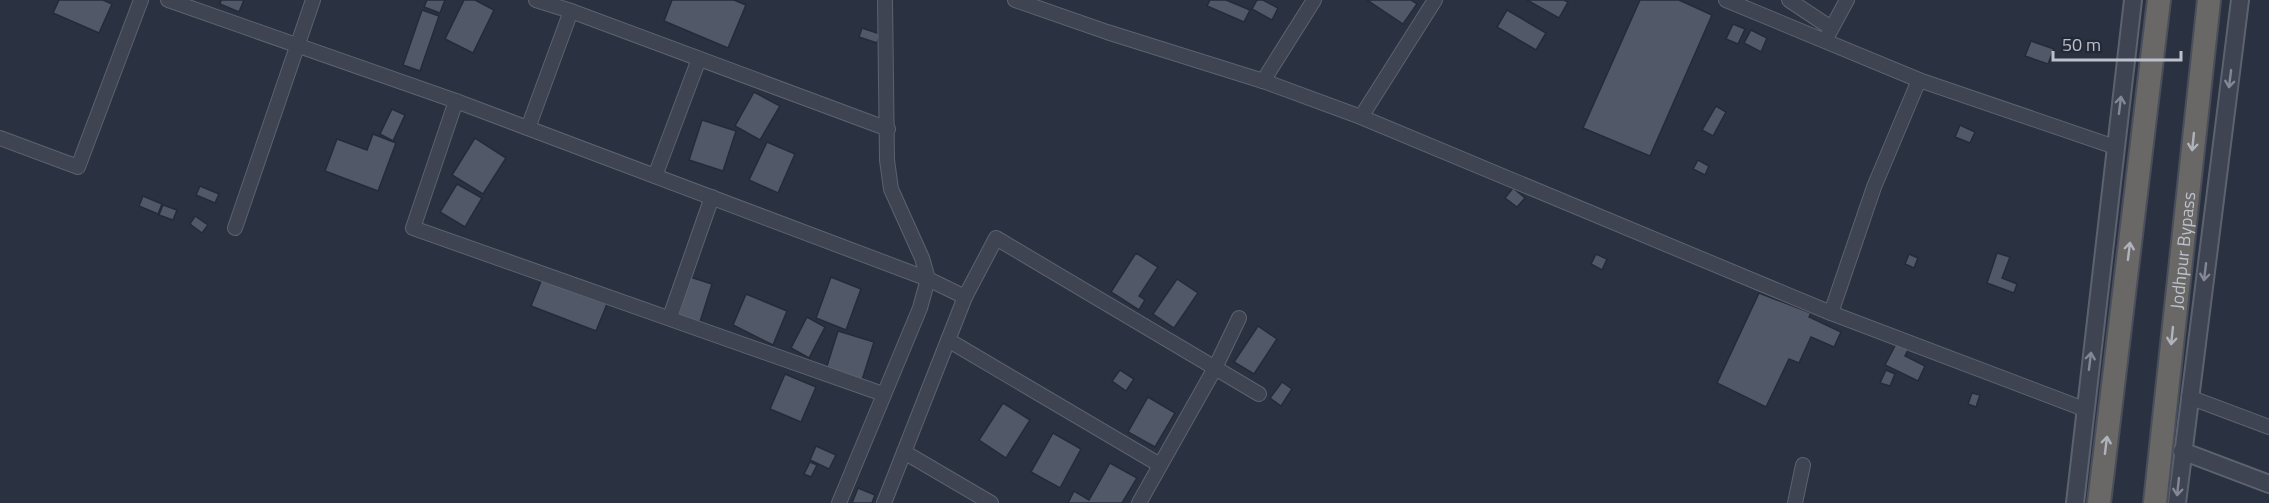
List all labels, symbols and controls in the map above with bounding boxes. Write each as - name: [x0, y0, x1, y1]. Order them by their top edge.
- scale bar: [2053, 24, 2180, 62]
- text: 50 m: [2062, 31, 2101, 58]
- one-way arrow: [2225, 68, 2236, 88]
- one-way arrow: [2115, 96, 2126, 116]
- one-way arrow: [2187, 131, 2198, 151]
- street label: Jodhpur Bypass: [2162, 190, 2202, 311]
- one-way arrow: [2123, 242, 2134, 262]
- one-way arrow: [2200, 262, 2211, 282]
- one-way arrow: [2166, 325, 2177, 345]
- one-way arrow: [2084, 352, 2095, 372]
- one-way arrow: [2100, 435, 2111, 455]
- one-way arrow: [2173, 476, 2184, 496]

